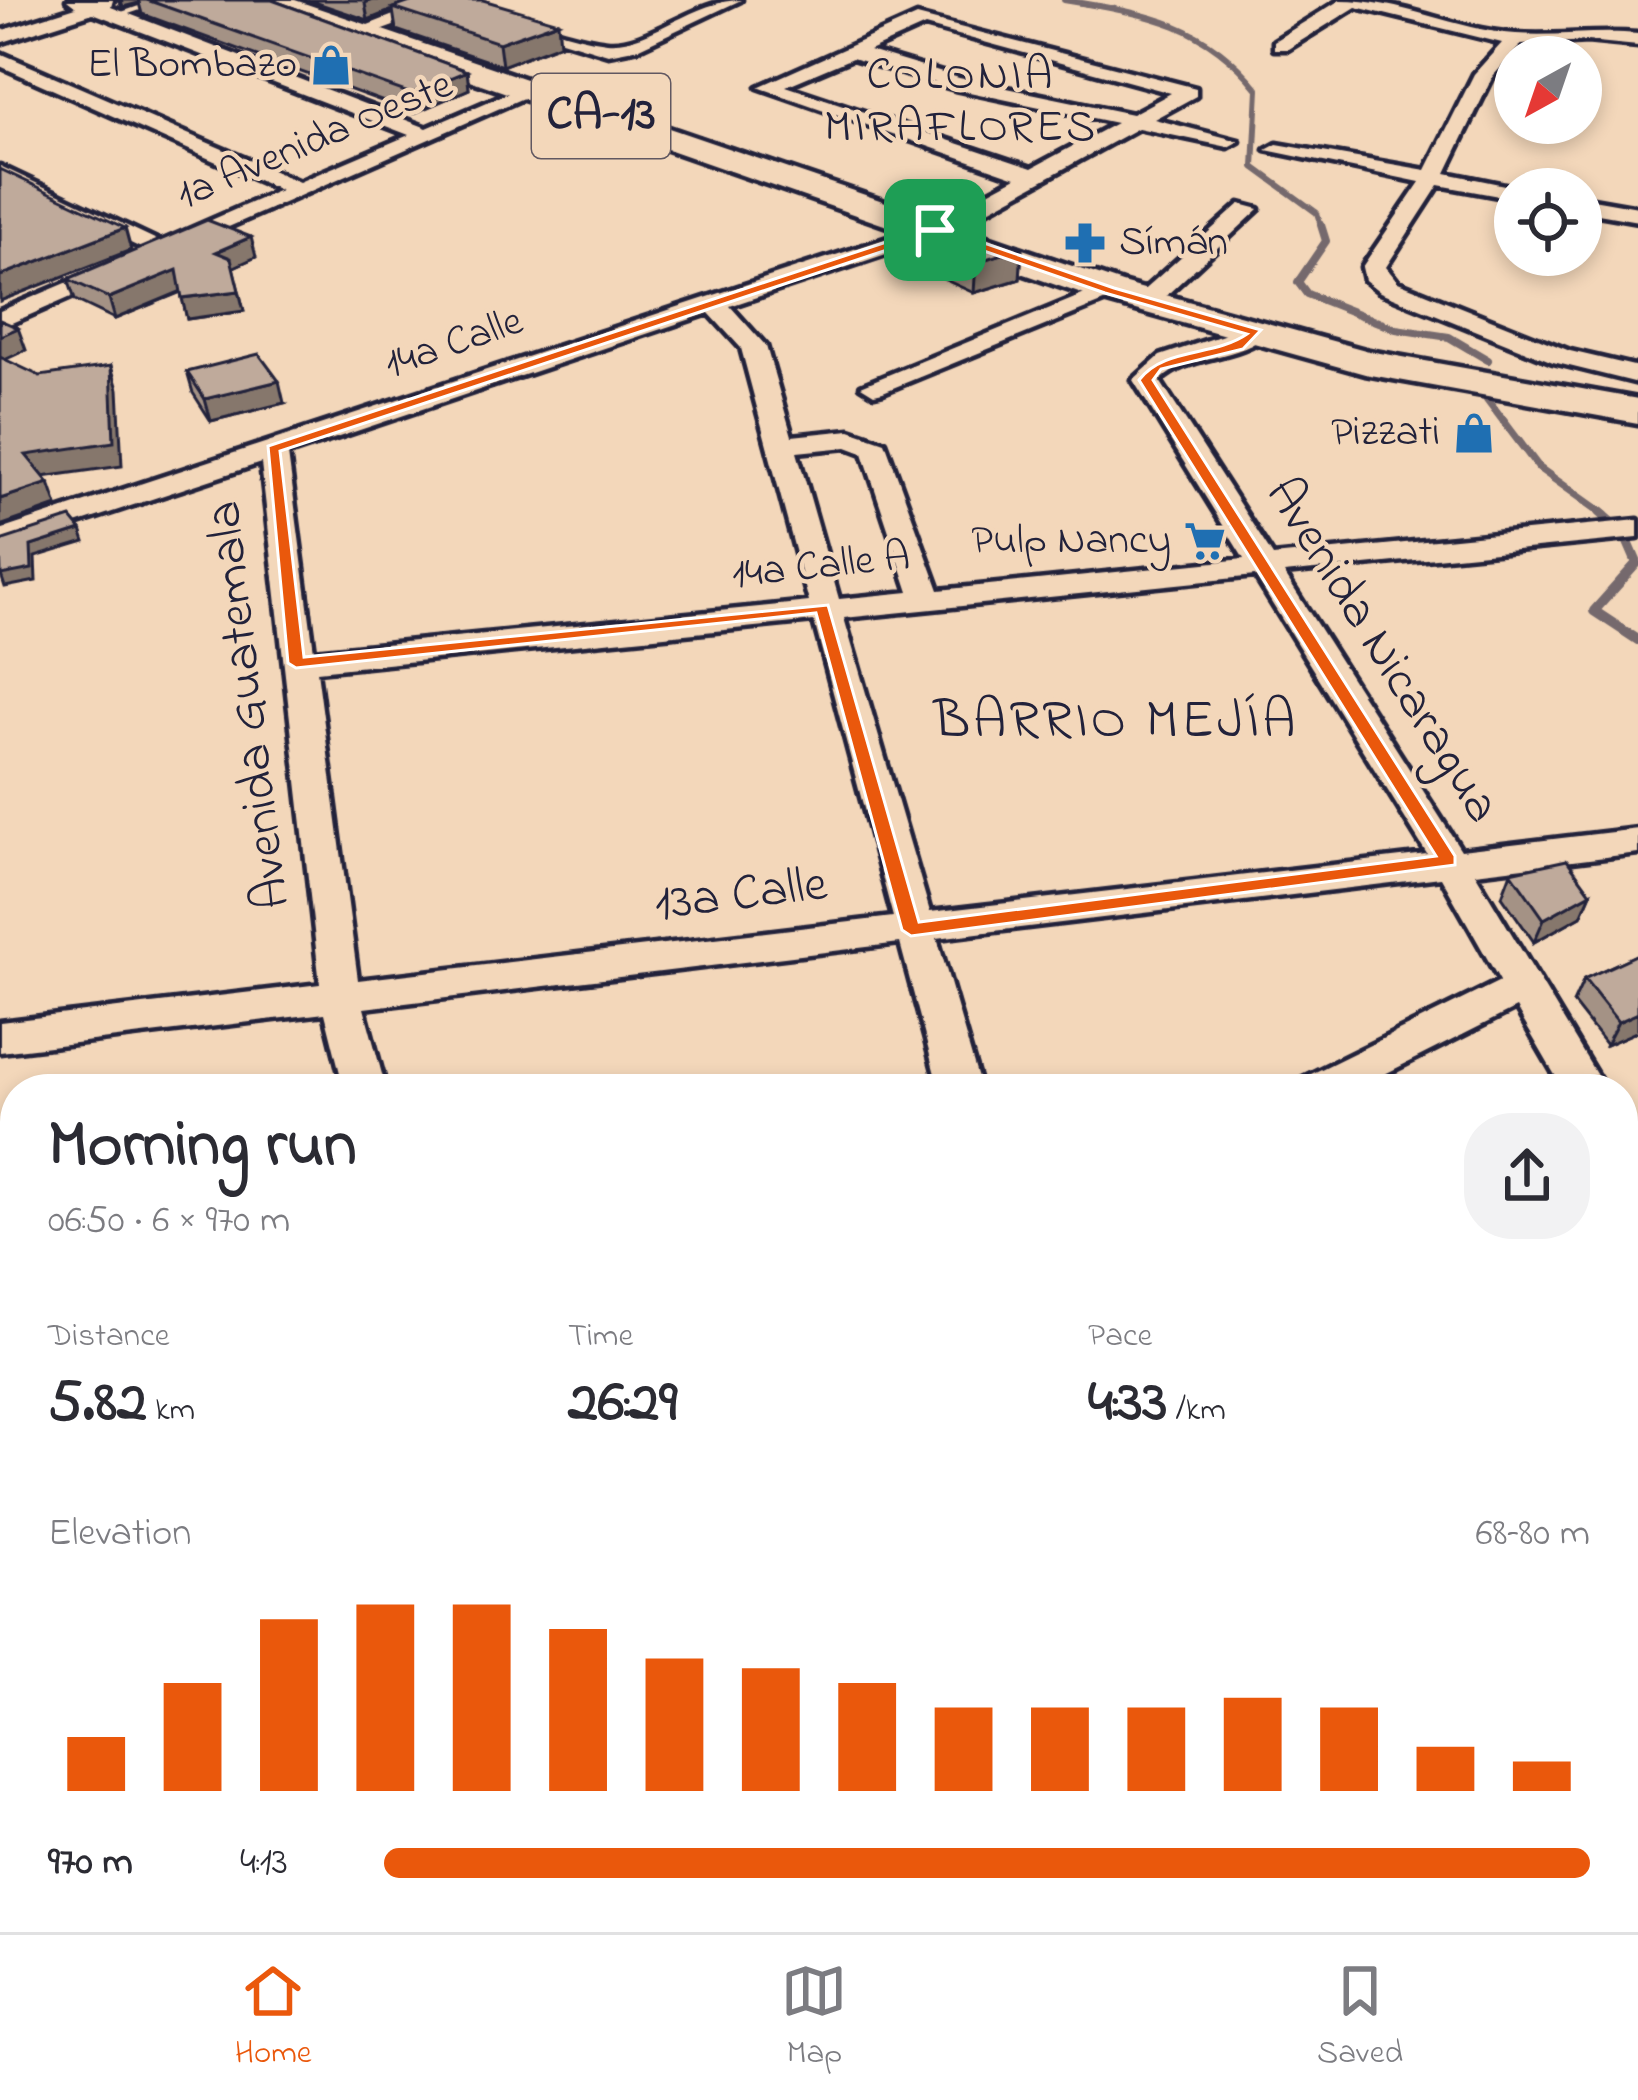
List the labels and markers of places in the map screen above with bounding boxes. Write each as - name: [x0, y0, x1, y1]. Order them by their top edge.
- place label: El Bombazo: [87, 35, 297, 96]
- shop icon: El Bombazo: [308, 42, 354, 88]
- pin: [884, 179, 986, 281]
- place label: Símán: [1119, 213, 1228, 274]
- pharmacy icon: Símán: [1062, 220, 1108, 266]
- place label: Pizzati: [1331, 403, 1440, 464]
- shop icon: Pizzati: [1451, 410, 1497, 456]
- place label: Pulp Nancy: [971, 511, 1171, 572]
- supermarket icon: Pulp Nancy: [1182, 518, 1228, 564]

